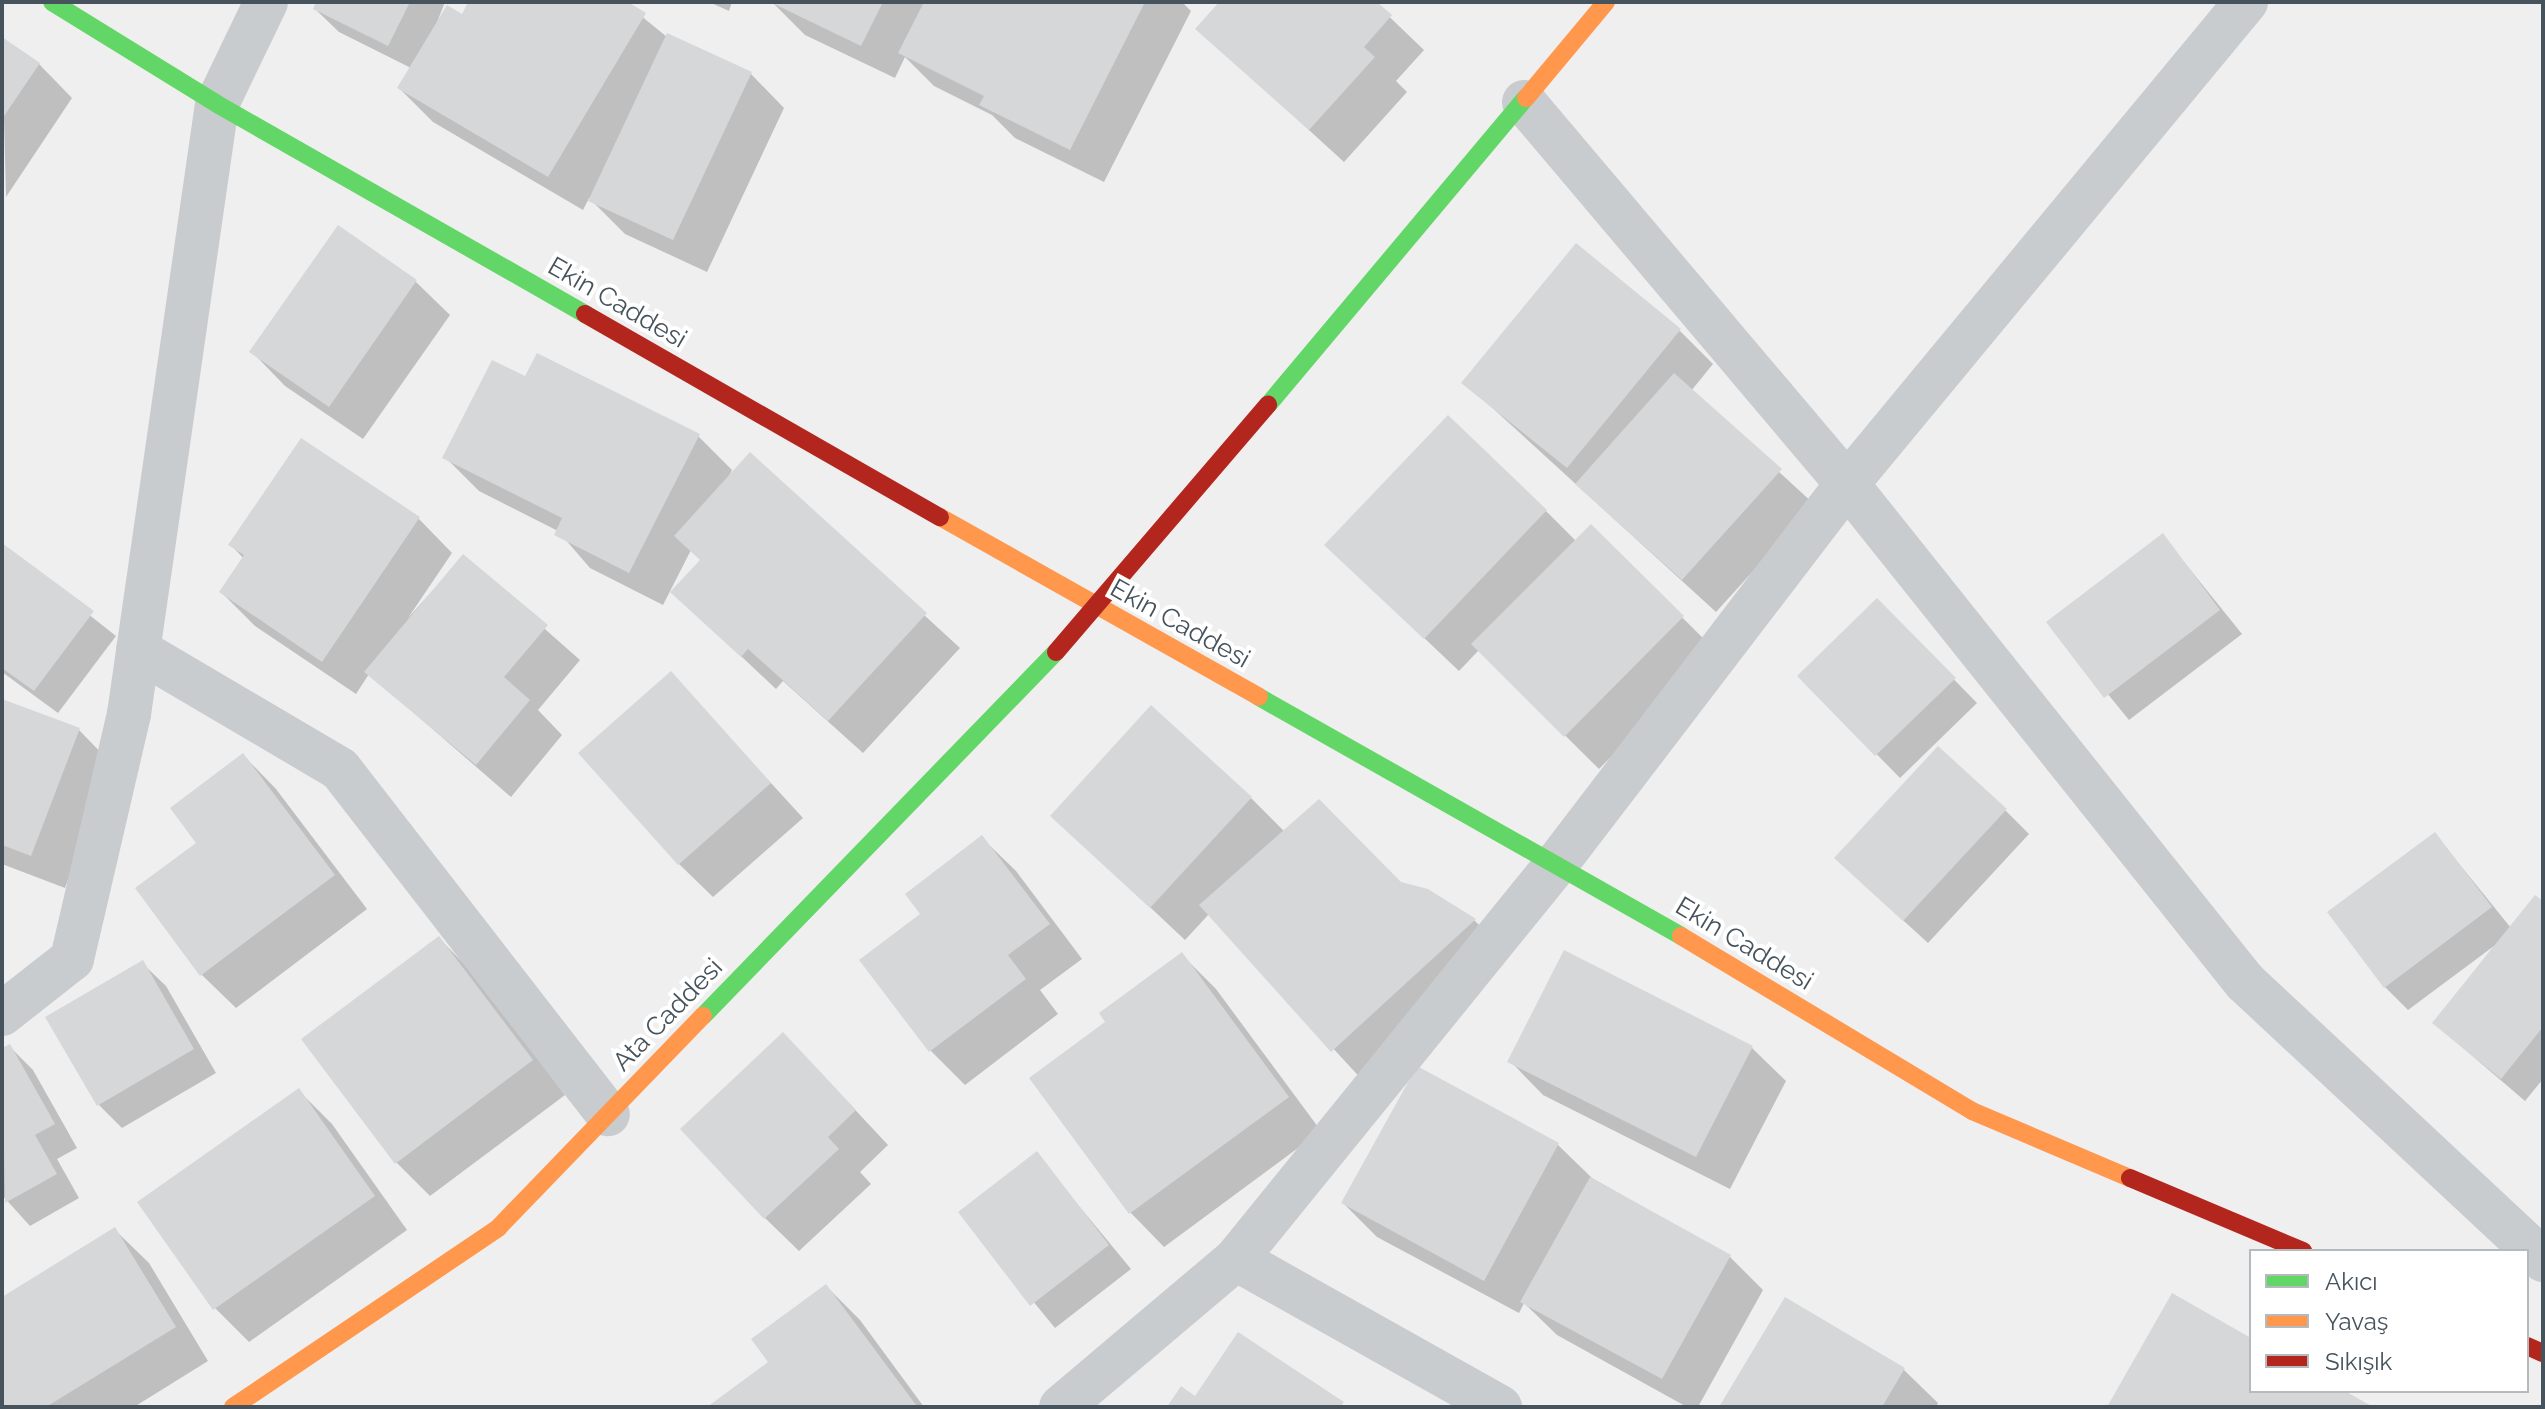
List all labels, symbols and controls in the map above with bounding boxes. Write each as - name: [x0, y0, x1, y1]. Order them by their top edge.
- street label: Ekin Caddesi: [542, 251, 692, 355]
- street label: Ekin Caddesi: [1105, 573, 1255, 675]
- street label: Ekin Caddesi: [1670, 891, 1818, 997]
- street label: Ata Caddesi: [607, 952, 729, 1078]
- legend: [2249, 1249, 2529, 1393]
- text: Akıcı: [2325, 1267, 2378, 1296]
- text: Yavaş: [2325, 1307, 2388, 1336]
- text: Sıkışık: [2325, 1347, 2392, 1376]

